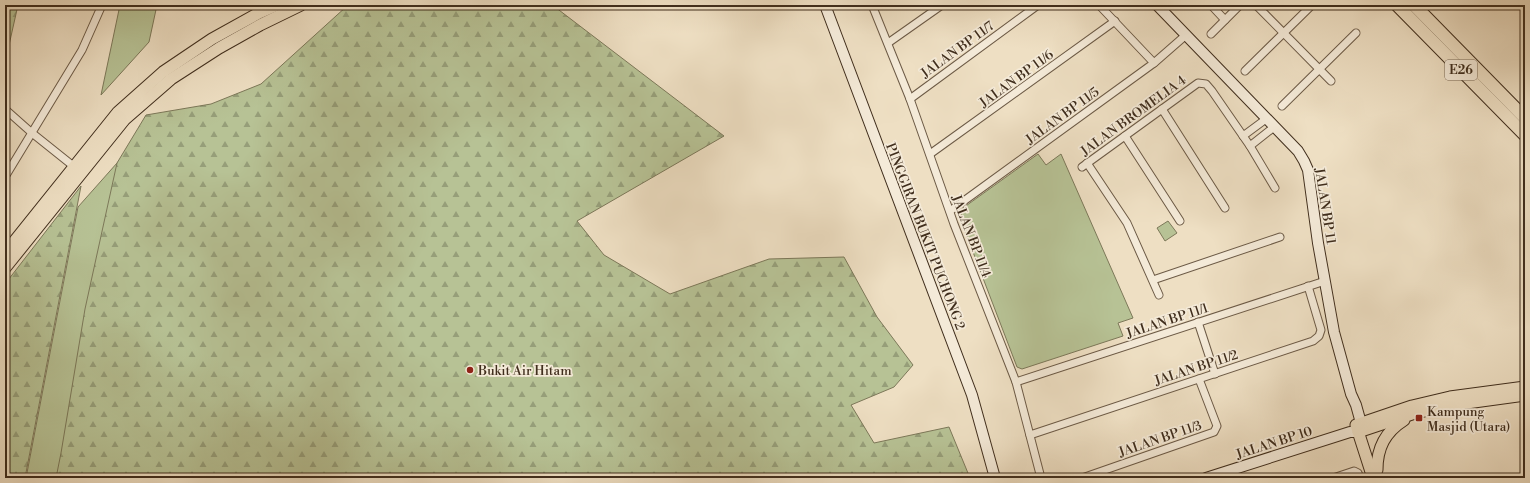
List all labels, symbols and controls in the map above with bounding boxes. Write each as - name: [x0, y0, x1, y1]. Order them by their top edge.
- street label: JALAN BP 11/7: [917, 18, 997, 82]
- street label: JALAN BP 11/6: [976, 47, 1057, 112]
- road number: E26: [1445, 60, 1477, 80]
- street label: JALAN BROMELIA 4: [1077, 72, 1190, 160]
- street label: JALAN BP 11/5: [1022, 84, 1102, 148]
- street label: PINGGIRAN BUKIT PUCHONG 2: [882, 141, 968, 332]
- street label: JALAN BP 11: [1311, 166, 1339, 246]
- street label: JALAN BP 11/4: [948, 192, 994, 280]
- street label: JALAN BP 11/1: [1123, 300, 1211, 342]
- street label: JALAN BP 11/2: [1152, 347, 1240, 389]
- place label: Bukit Air Hitam: [477, 363, 572, 379]
- marker: Bukit Air Hitam: [465, 365, 475, 375]
- place label: Kampung Masjid (Utara): [1427, 404, 1510, 435]
- marker: Kampung Masjid (Utara): [1414, 413, 1424, 423]
- street label: JALAN BP 11/3: [1116, 417, 1204, 461]
- street label: JALAN BP 10: [1233, 423, 1315, 463]

